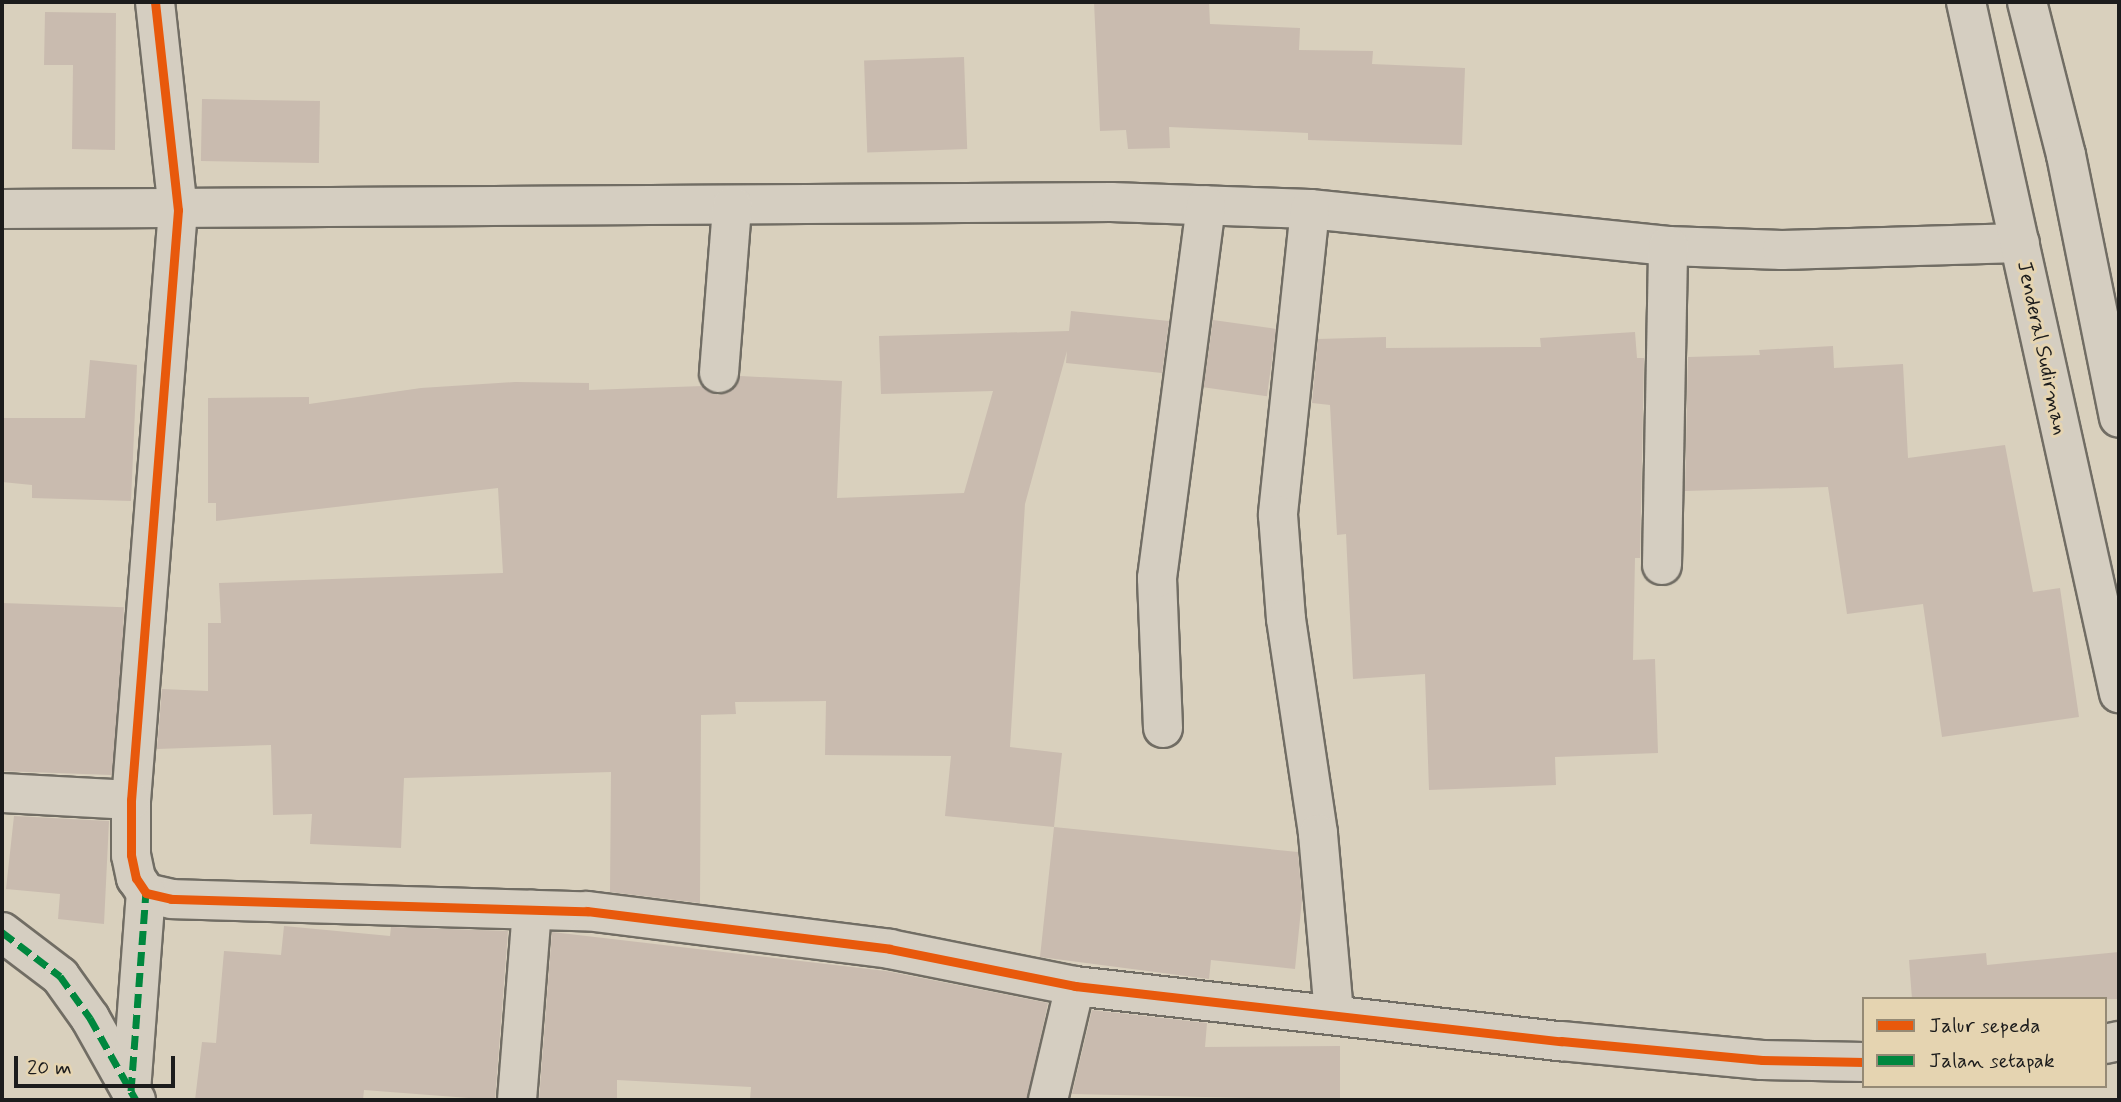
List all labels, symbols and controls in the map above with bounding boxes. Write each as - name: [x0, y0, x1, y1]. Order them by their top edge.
- street label: Jenderal Sudirman: [2012, 260, 2072, 436]
- legend: [1862, 997, 2107, 1088]
- text: Jalur sepeda: [1929, 1012, 2040, 1040]
- scale bar: [18, 1042, 178, 1086]
- text: Jalan setapak: [1929, 1047, 2055, 1075]
- text: 20 m: [27, 1054, 72, 1082]

